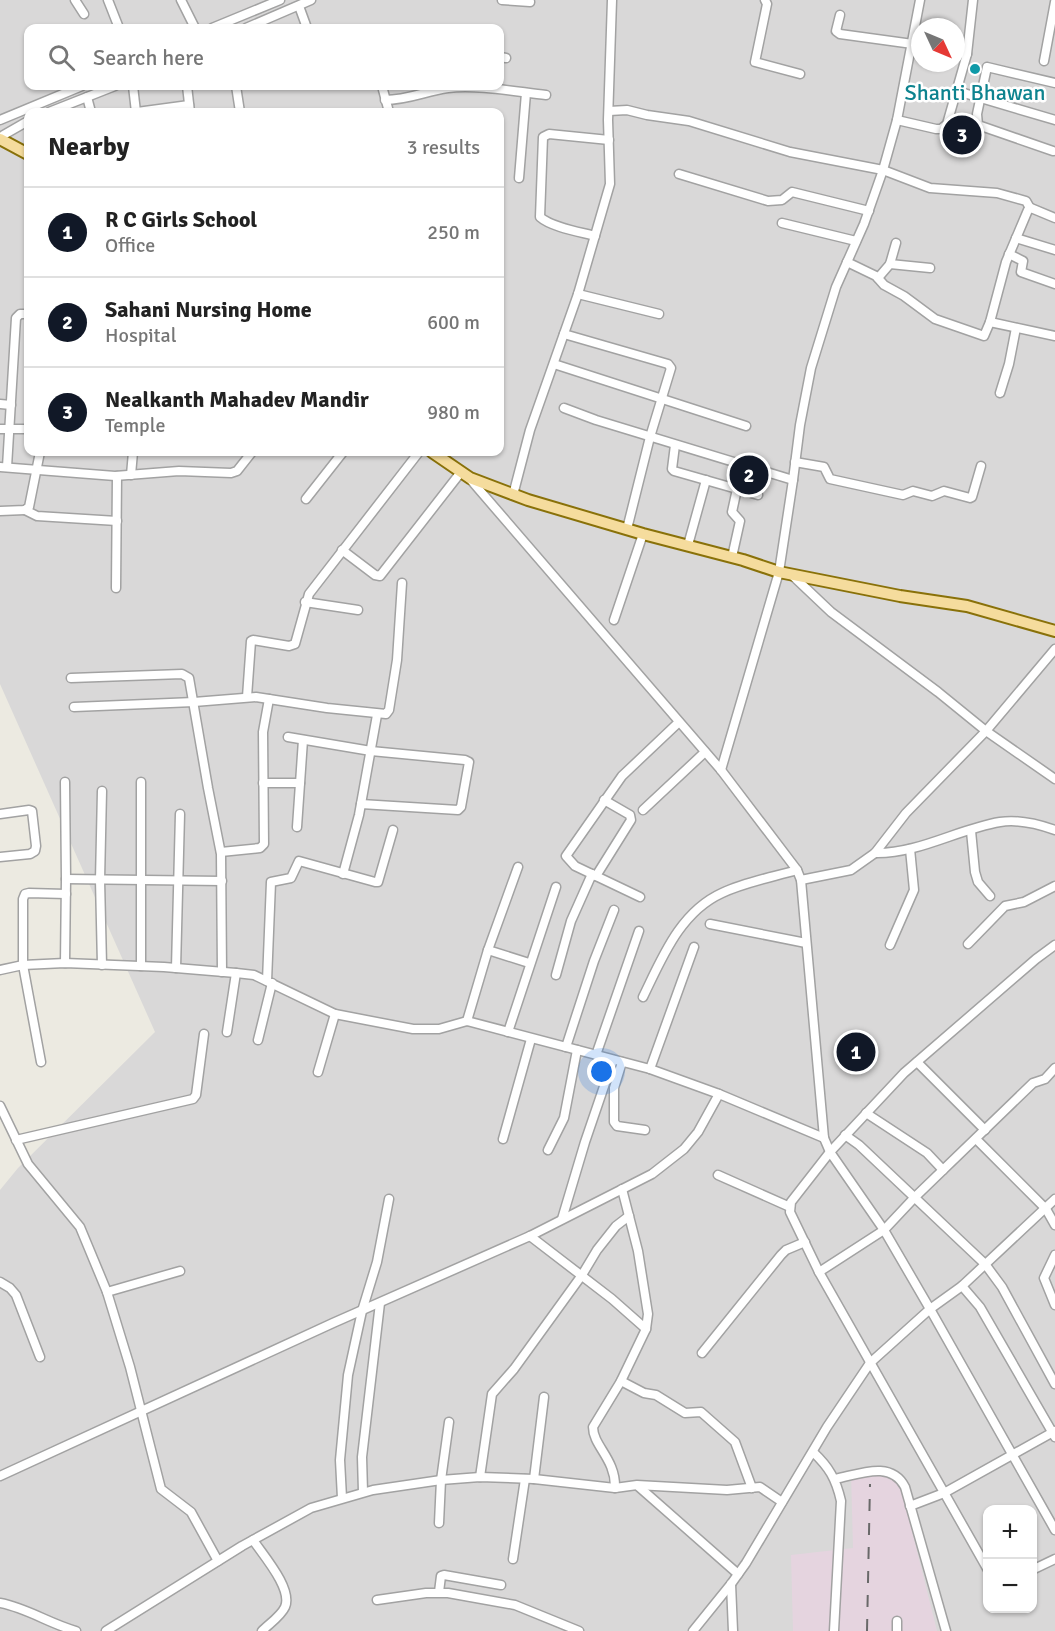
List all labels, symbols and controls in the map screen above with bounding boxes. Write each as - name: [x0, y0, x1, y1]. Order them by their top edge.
- north arrow: [911, 18, 965, 72]
- search box: [24, 24, 504, 90]
- icon: search: [45, 41, 78, 74]
- text: Search here: [93, 44, 204, 71]
- marker: Shanti Bhawan: [968, 62, 982, 76]
- place label: Shanti Bhawan: [904, 79, 1046, 106]
- pin: 3: [942, 112, 982, 158]
- text: Nearby: [48, 131, 129, 163]
- text: 3 results: [407, 135, 480, 160]
- text: R C Girls School: [105, 206, 257, 233]
- text: 1: [62, 220, 73, 245]
- text: 250 m: [427, 220, 480, 245]
- text: Office: [105, 233, 155, 258]
- text: Sahani Nursing Home: [105, 296, 312, 323]
- text: 2: [62, 310, 73, 335]
- text: 600 m: [427, 310, 480, 335]
- text: Hospital: [105, 323, 177, 348]
- text: Nealkanth Mahadev Mandir: [105, 386, 369, 413]
- text: 3: [62, 400, 73, 425]
- text: 980 m: [427, 400, 480, 425]
- text: Temple: [105, 413, 165, 438]
- pin: 2: [730, 452, 768, 498]
- pin: 1: [836, 1030, 876, 1074]
- your location: [587, 1057, 616, 1086]
- map controls: [983, 1505, 1037, 1613]
- button: +: [983, 1505, 1037, 1559]
- button: −: [983, 1559, 1037, 1613]

